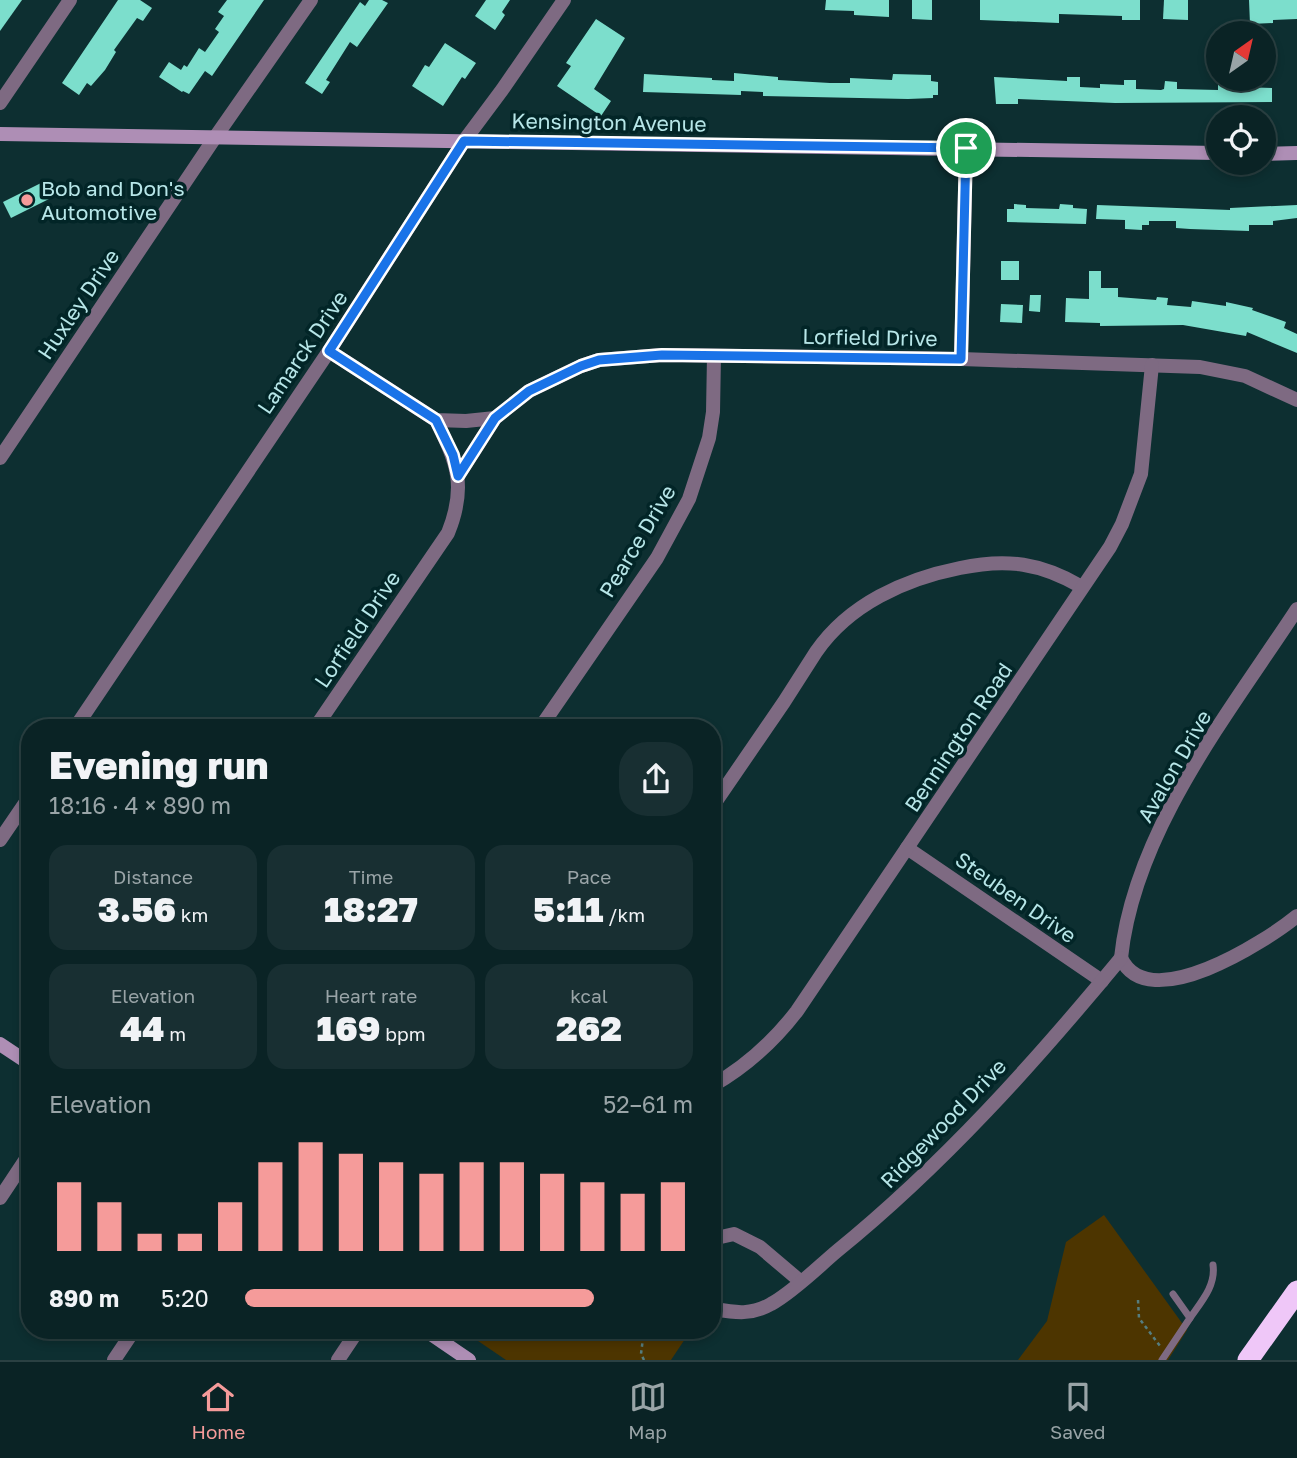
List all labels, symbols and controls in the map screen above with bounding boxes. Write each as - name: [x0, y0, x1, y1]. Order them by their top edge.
- north arrow: [1206, 21, 1276, 91]
- map controls: [1206, 21, 1276, 175]
- button: locate: [1206, 105, 1276, 175]
- street label: Kensington Avenue: [511, 107, 707, 137]
- pin: [936, 118, 996, 178]
- icon: arrive: [947, 129, 985, 167]
- place label: Bob and Don's Automotive: [41, 175, 185, 225]
- marker: Bob and Don's Automotive: [19, 192, 35, 208]
- street label: Huxley Drive: [32, 244, 124, 364]
- street label: Lamarck Drive: [251, 285, 353, 419]
- street label: Lorfield Drive: [802, 323, 938, 351]
- street label: Pearce Drive: [593, 480, 681, 602]
- street label: Lorfield Drive: [308, 566, 406, 692]
- street label: Bennington Road: [899, 658, 1017, 816]
- street label: Avalon Drive: [1131, 705, 1217, 827]
- text: Evening run: [49, 742, 268, 787]
- button: share: [619, 742, 693, 816]
- text: 18:16 · 4 × 890 m: [49, 791, 231, 819]
- street label: Steuben Drive: [951, 846, 1081, 948]
- text: Distance: [113, 865, 193, 888]
- text: Time: [349, 865, 393, 888]
- text: Pace: [567, 865, 611, 888]
- text: 3.56: [98, 888, 176, 930]
- text: 18:27: [324, 888, 418, 930]
- text: 5:11: [533, 888, 604, 930]
- text: km: [176, 903, 208, 926]
- text: /km: [604, 903, 645, 926]
- text: Elevation: [111, 984, 195, 1007]
- text: Heart rate: [325, 984, 417, 1007]
- text: kcal: [570, 984, 608, 1007]
- text: 44: [120, 1007, 164, 1049]
- text: 169: [317, 1007, 381, 1049]
- text: 262: [556, 1007, 622, 1049]
- text: m: [164, 1022, 186, 1045]
- text: bpm: [381, 1022, 425, 1045]
- street label: Ridgewood Drive: [875, 1053, 1011, 1193]
- text: Elevation: [49, 1090, 151, 1118]
- text: 52–61 m: [603, 1090, 693, 1118]
- text: 890 m: [49, 1284, 119, 1312]
- text: 5:20: [161, 1284, 209, 1312]
- tab: Home: [192, 1378, 245, 1443]
- tab: Map: [628, 1378, 667, 1443]
- tab: Saved: [1050, 1378, 1105, 1443]

